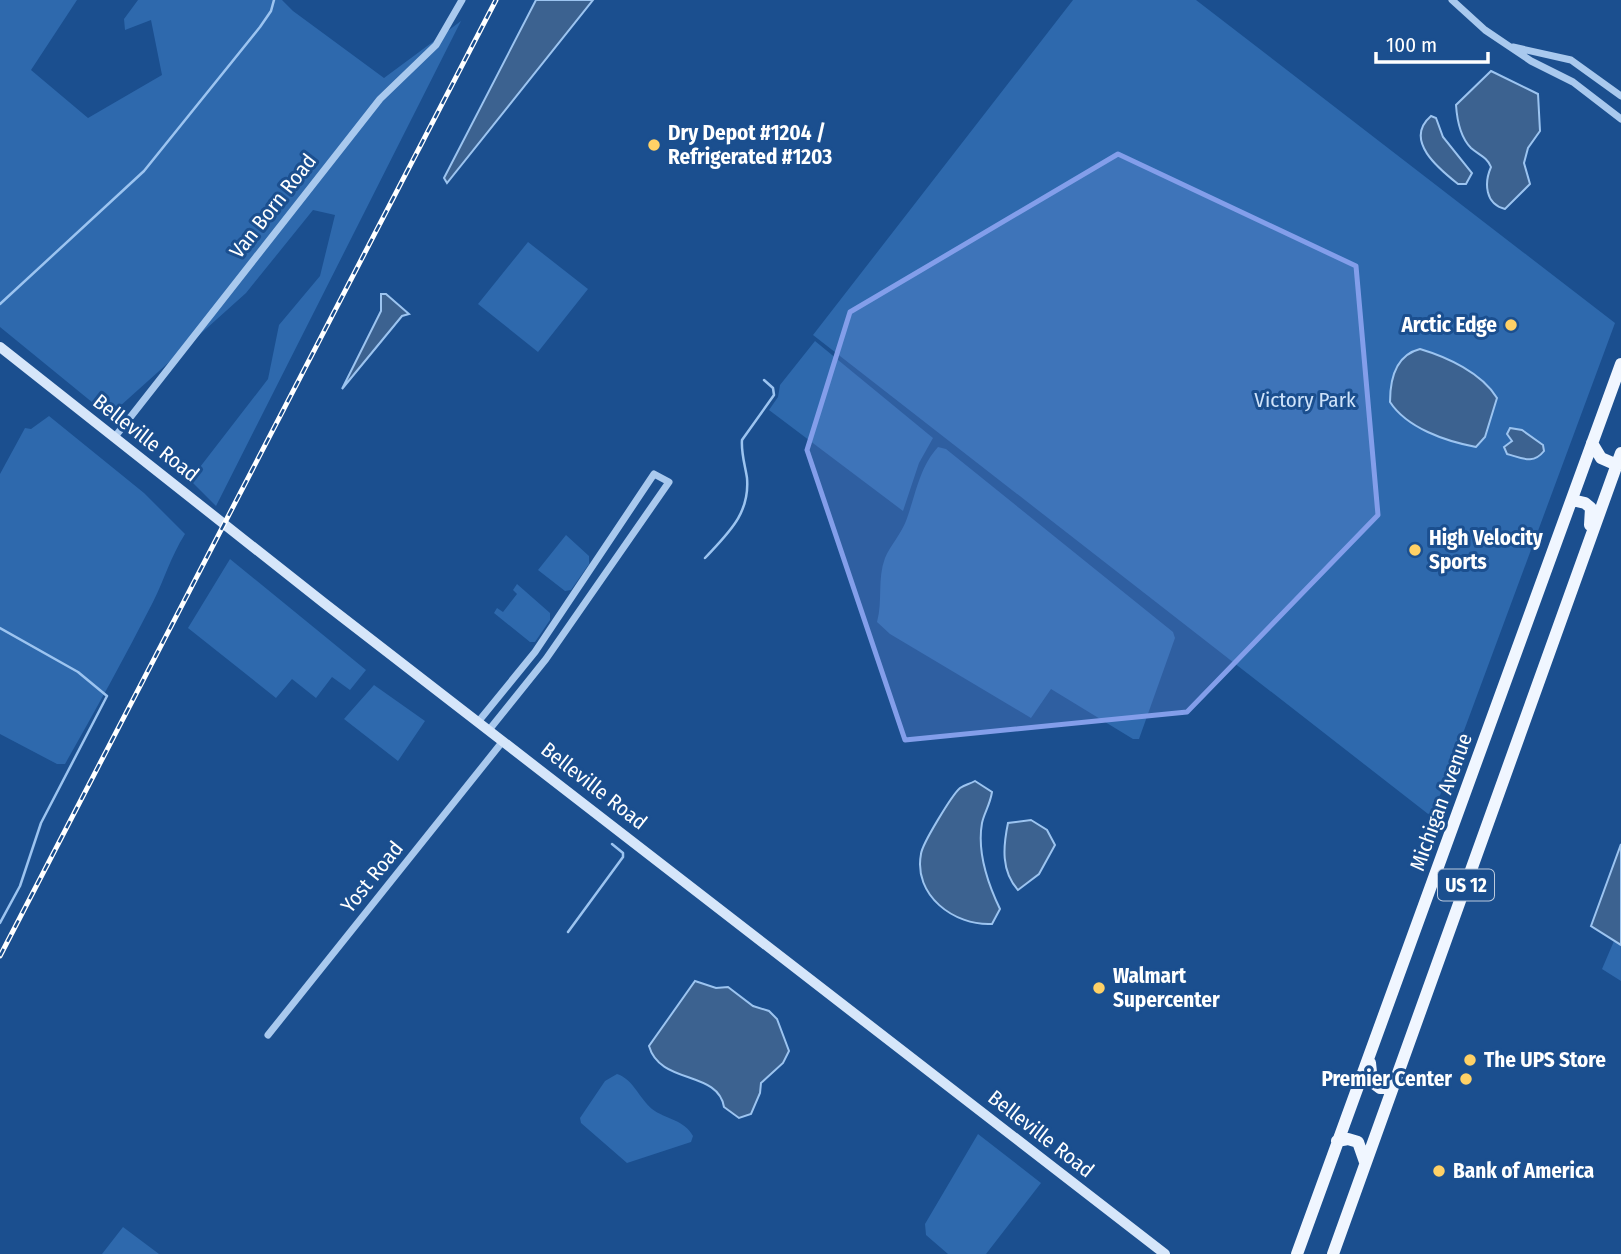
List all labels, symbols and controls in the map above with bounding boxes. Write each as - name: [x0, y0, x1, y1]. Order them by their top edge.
- scale bar: [1376, 21, 1488, 65]
- text: 100 m: [1386, 32, 1437, 58]
- place label: Dry Depot #1204 / Refrigerated #1203: [668, 120, 832, 170]
- marker: Dry Depot #1204 / Refrigerated #1203: [646, 137, 662, 153]
- street label: Van Born Road: [224, 149, 322, 263]
- place label: Arctic Edge: [1400, 312, 1497, 338]
- marker: Arctic Edge: [1503, 317, 1519, 333]
- park label: Victory Park: [1254, 387, 1356, 413]
- street label: Belleville Road: [88, 388, 204, 488]
- place label: High Velocity Sports: [1429, 525, 1544, 575]
- marker: High Velocity Sports: [1407, 542, 1423, 558]
- street label: Michigan Avenue: [1404, 730, 1478, 874]
- street label: Belleville Road: [536, 736, 652, 836]
- street label: Yost Road: [335, 836, 409, 918]
- road number: US 12: [1438, 870, 1494, 900]
- place label: Walmart Supercenter: [1113, 963, 1220, 1013]
- marker: Walmart Supercenter: [1091, 980, 1107, 996]
- place label: The UPS Store: [1484, 1047, 1606, 1073]
- marker: The UPS Store: [1462, 1052, 1478, 1068]
- place label: Premier Center: [1322, 1066, 1452, 1092]
- marker: Premier Center: [1458, 1071, 1474, 1087]
- street label: Belleville Road: [983, 1084, 1099, 1184]
- place label: Bank of America: [1453, 1158, 1594, 1184]
- marker: Bank of America: [1431, 1163, 1447, 1179]

